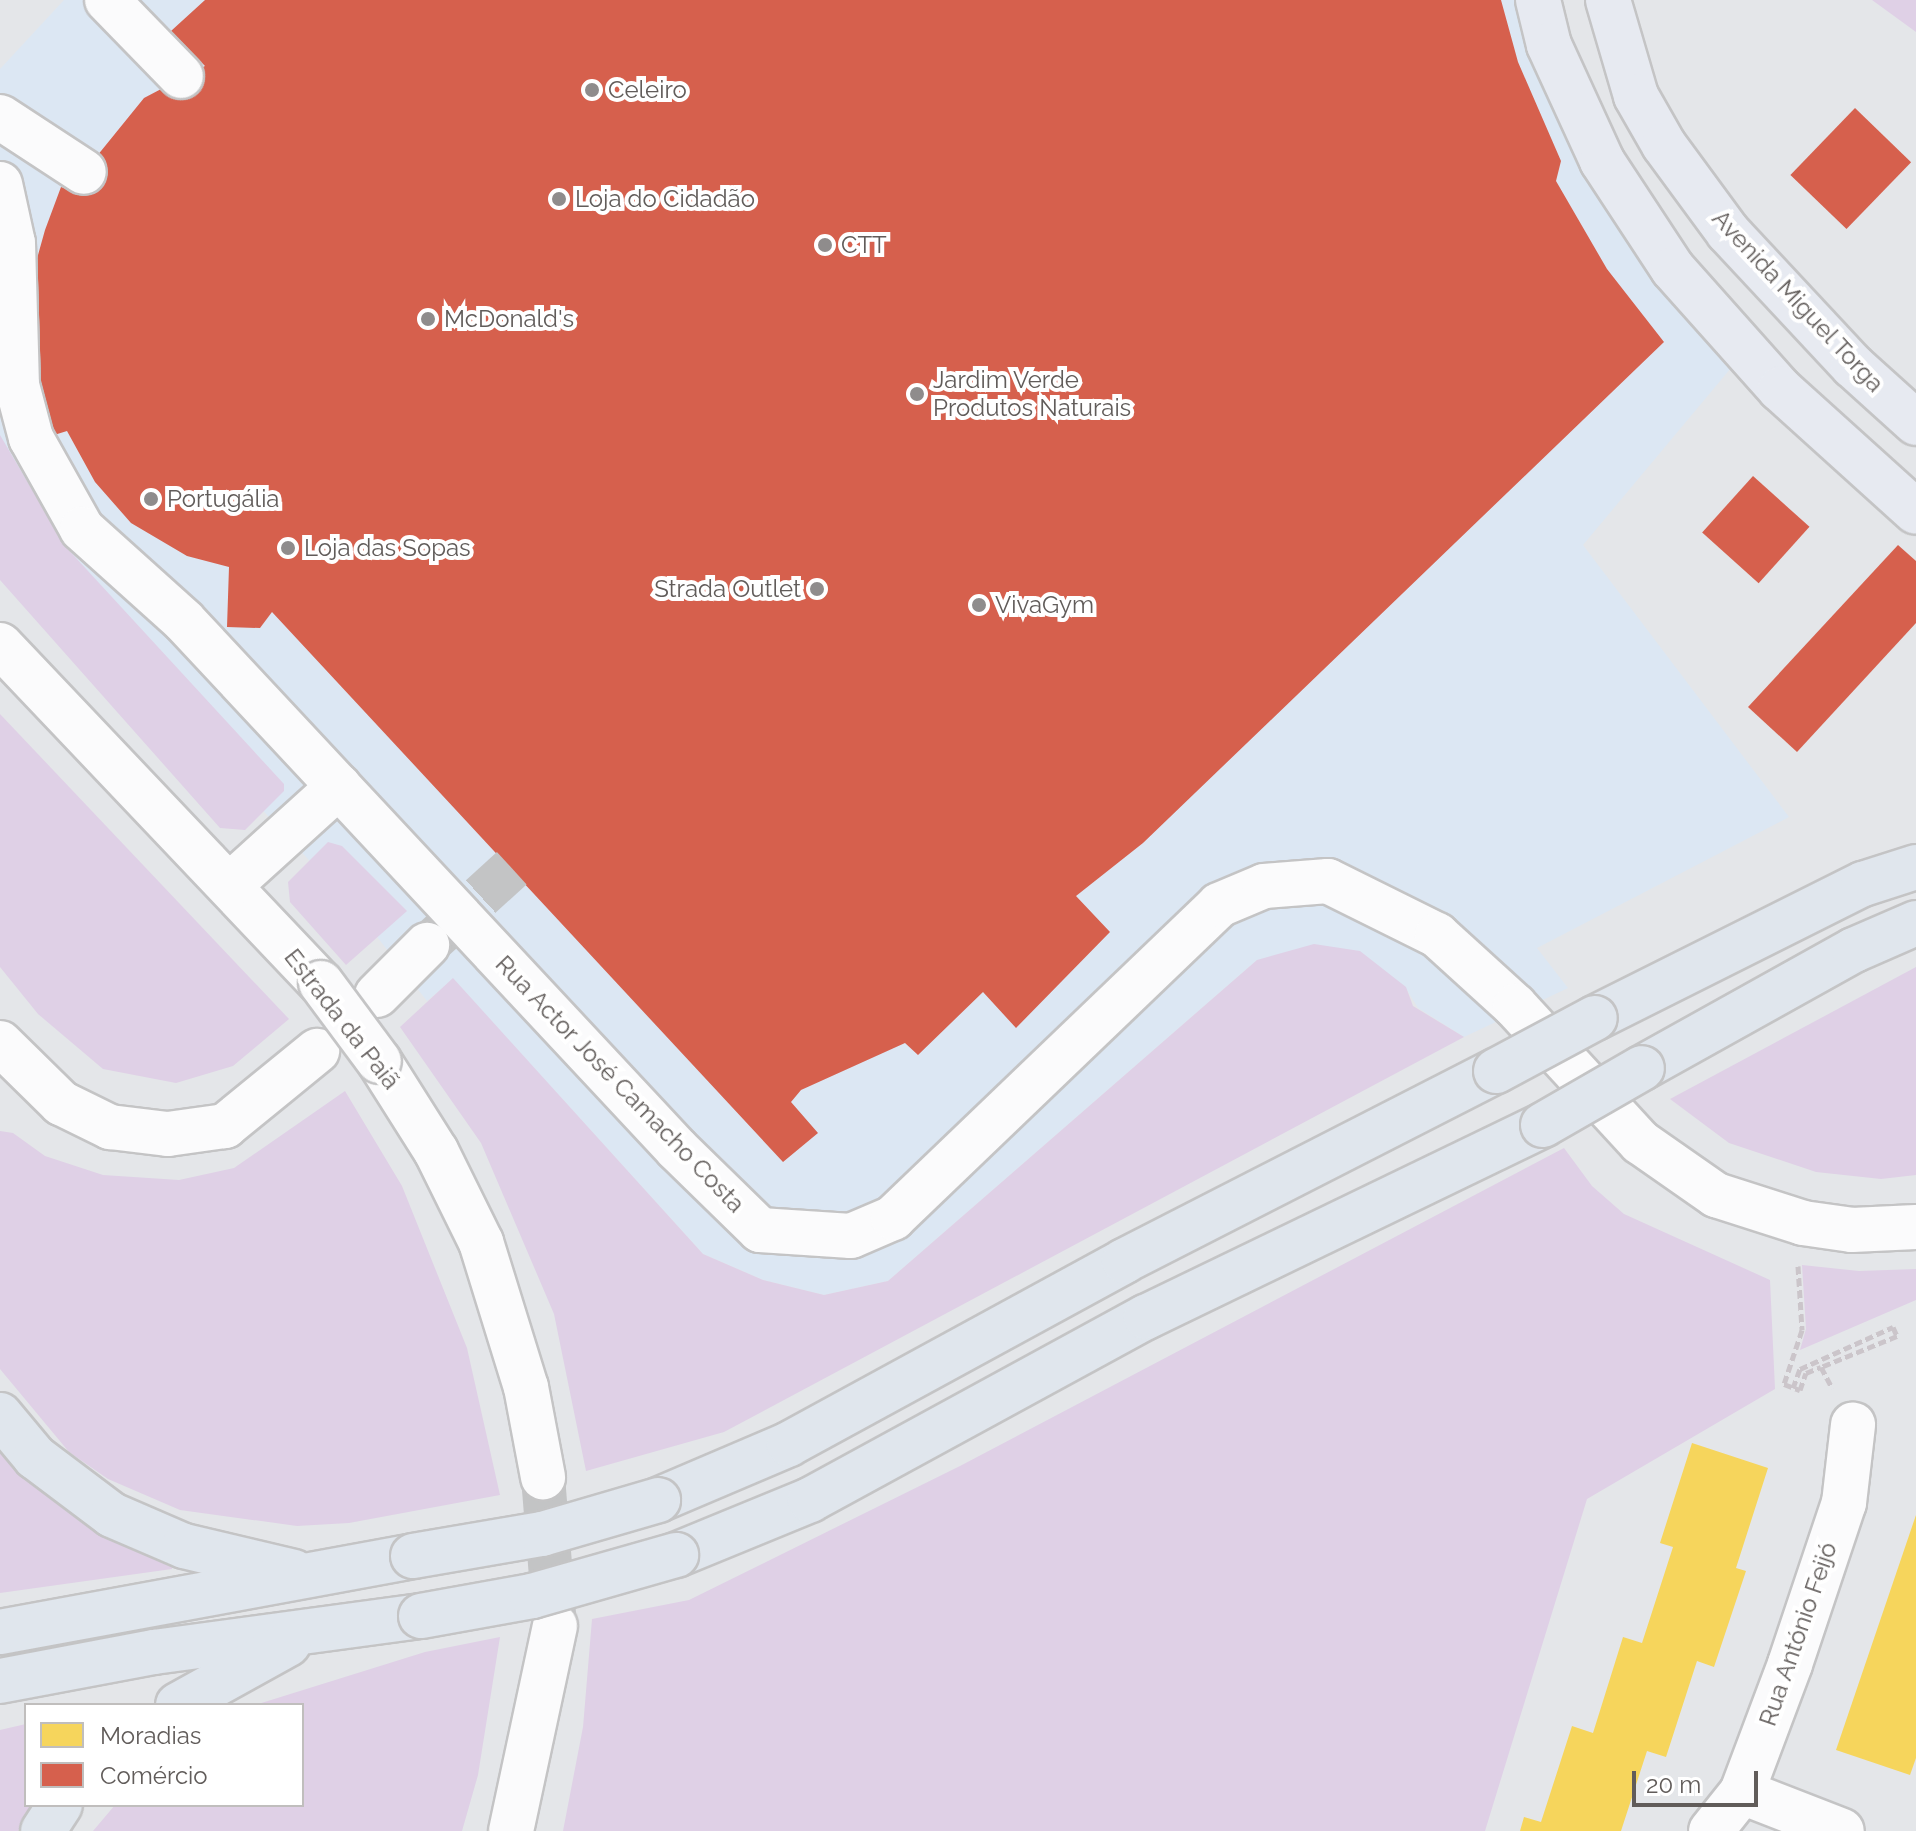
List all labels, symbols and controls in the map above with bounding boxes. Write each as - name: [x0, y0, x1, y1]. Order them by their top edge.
- place label: Celeiro: [608, 76, 687, 104]
- marker: Celeiro: [583, 81, 601, 99]
- place label: Loja do Cidadão: [575, 185, 755, 213]
- marker: Loja do Cidadão: [550, 190, 568, 208]
- street label: Avenida Miguel Torga: [1706, 204, 1890, 398]
- place label: CTT: [841, 231, 887, 259]
- marker: CTT: [816, 236, 834, 254]
- place label: McDonald's: [444, 305, 574, 333]
- marker: McDonald's: [419, 310, 437, 328]
- place label: Jardim Verde Produtos Naturais: [933, 366, 1131, 422]
- marker: Jardim Verde Produtos Naturais: [908, 385, 926, 403]
- place label: Portugália: [167, 485, 279, 513]
- marker: Portugália: [142, 490, 160, 508]
- place label: Loja das Sopas: [304, 534, 471, 562]
- marker: Loja das Sopas: [279, 539, 297, 557]
- place label: Strada Outlet: [654, 575, 801, 603]
- marker: Strada Outlet: [808, 580, 826, 598]
- place label: VivaGym: [995, 591, 1094, 619]
- marker: VivaGym: [970, 596, 988, 614]
- street label: Estrada da Paiã: [278, 943, 406, 1095]
- street label: Rua Actor José Camacho Costa: [489, 949, 751, 1219]
- street label: Rua António Feijó: [1753, 1538, 1843, 1730]
- legend: [24, 1703, 304, 1807]
- text: Moradias: [100, 1721, 201, 1750]
- scale bar: [1636, 1755, 1762, 1805]
- text: Comércio: [100, 1761, 208, 1790]
- text: 20 m: [1646, 1770, 1701, 1799]

